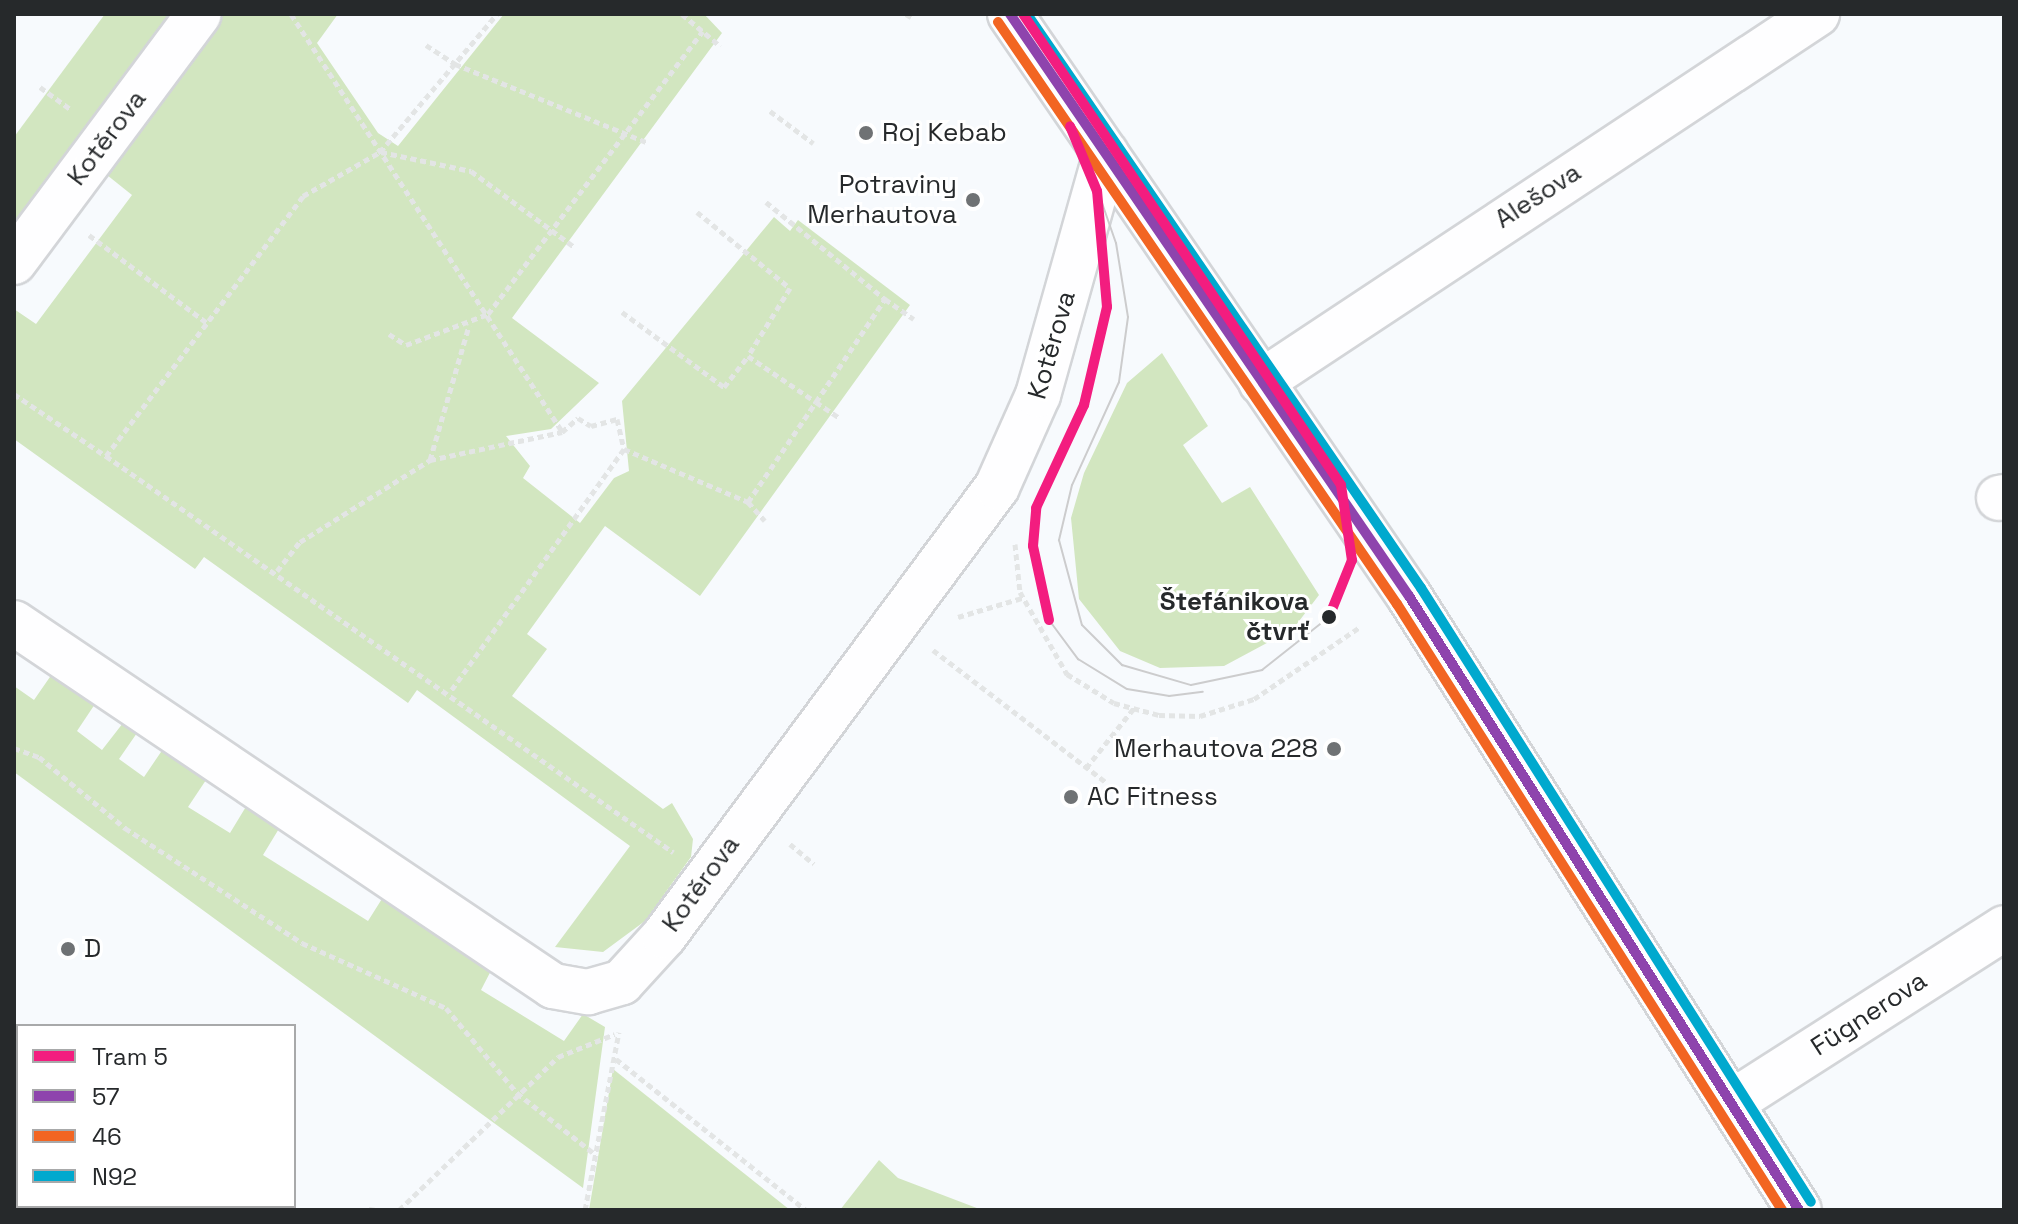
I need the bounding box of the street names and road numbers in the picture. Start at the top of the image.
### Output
street label: Kotěrova [61,84,153,192]
street label: Alešova [1489,157,1587,235]
street label: Kotěrova [1022,287,1082,403]
street label: Kotěrova [656,830,746,938]
street label: Fügnerova [1805,965,1933,1063]

